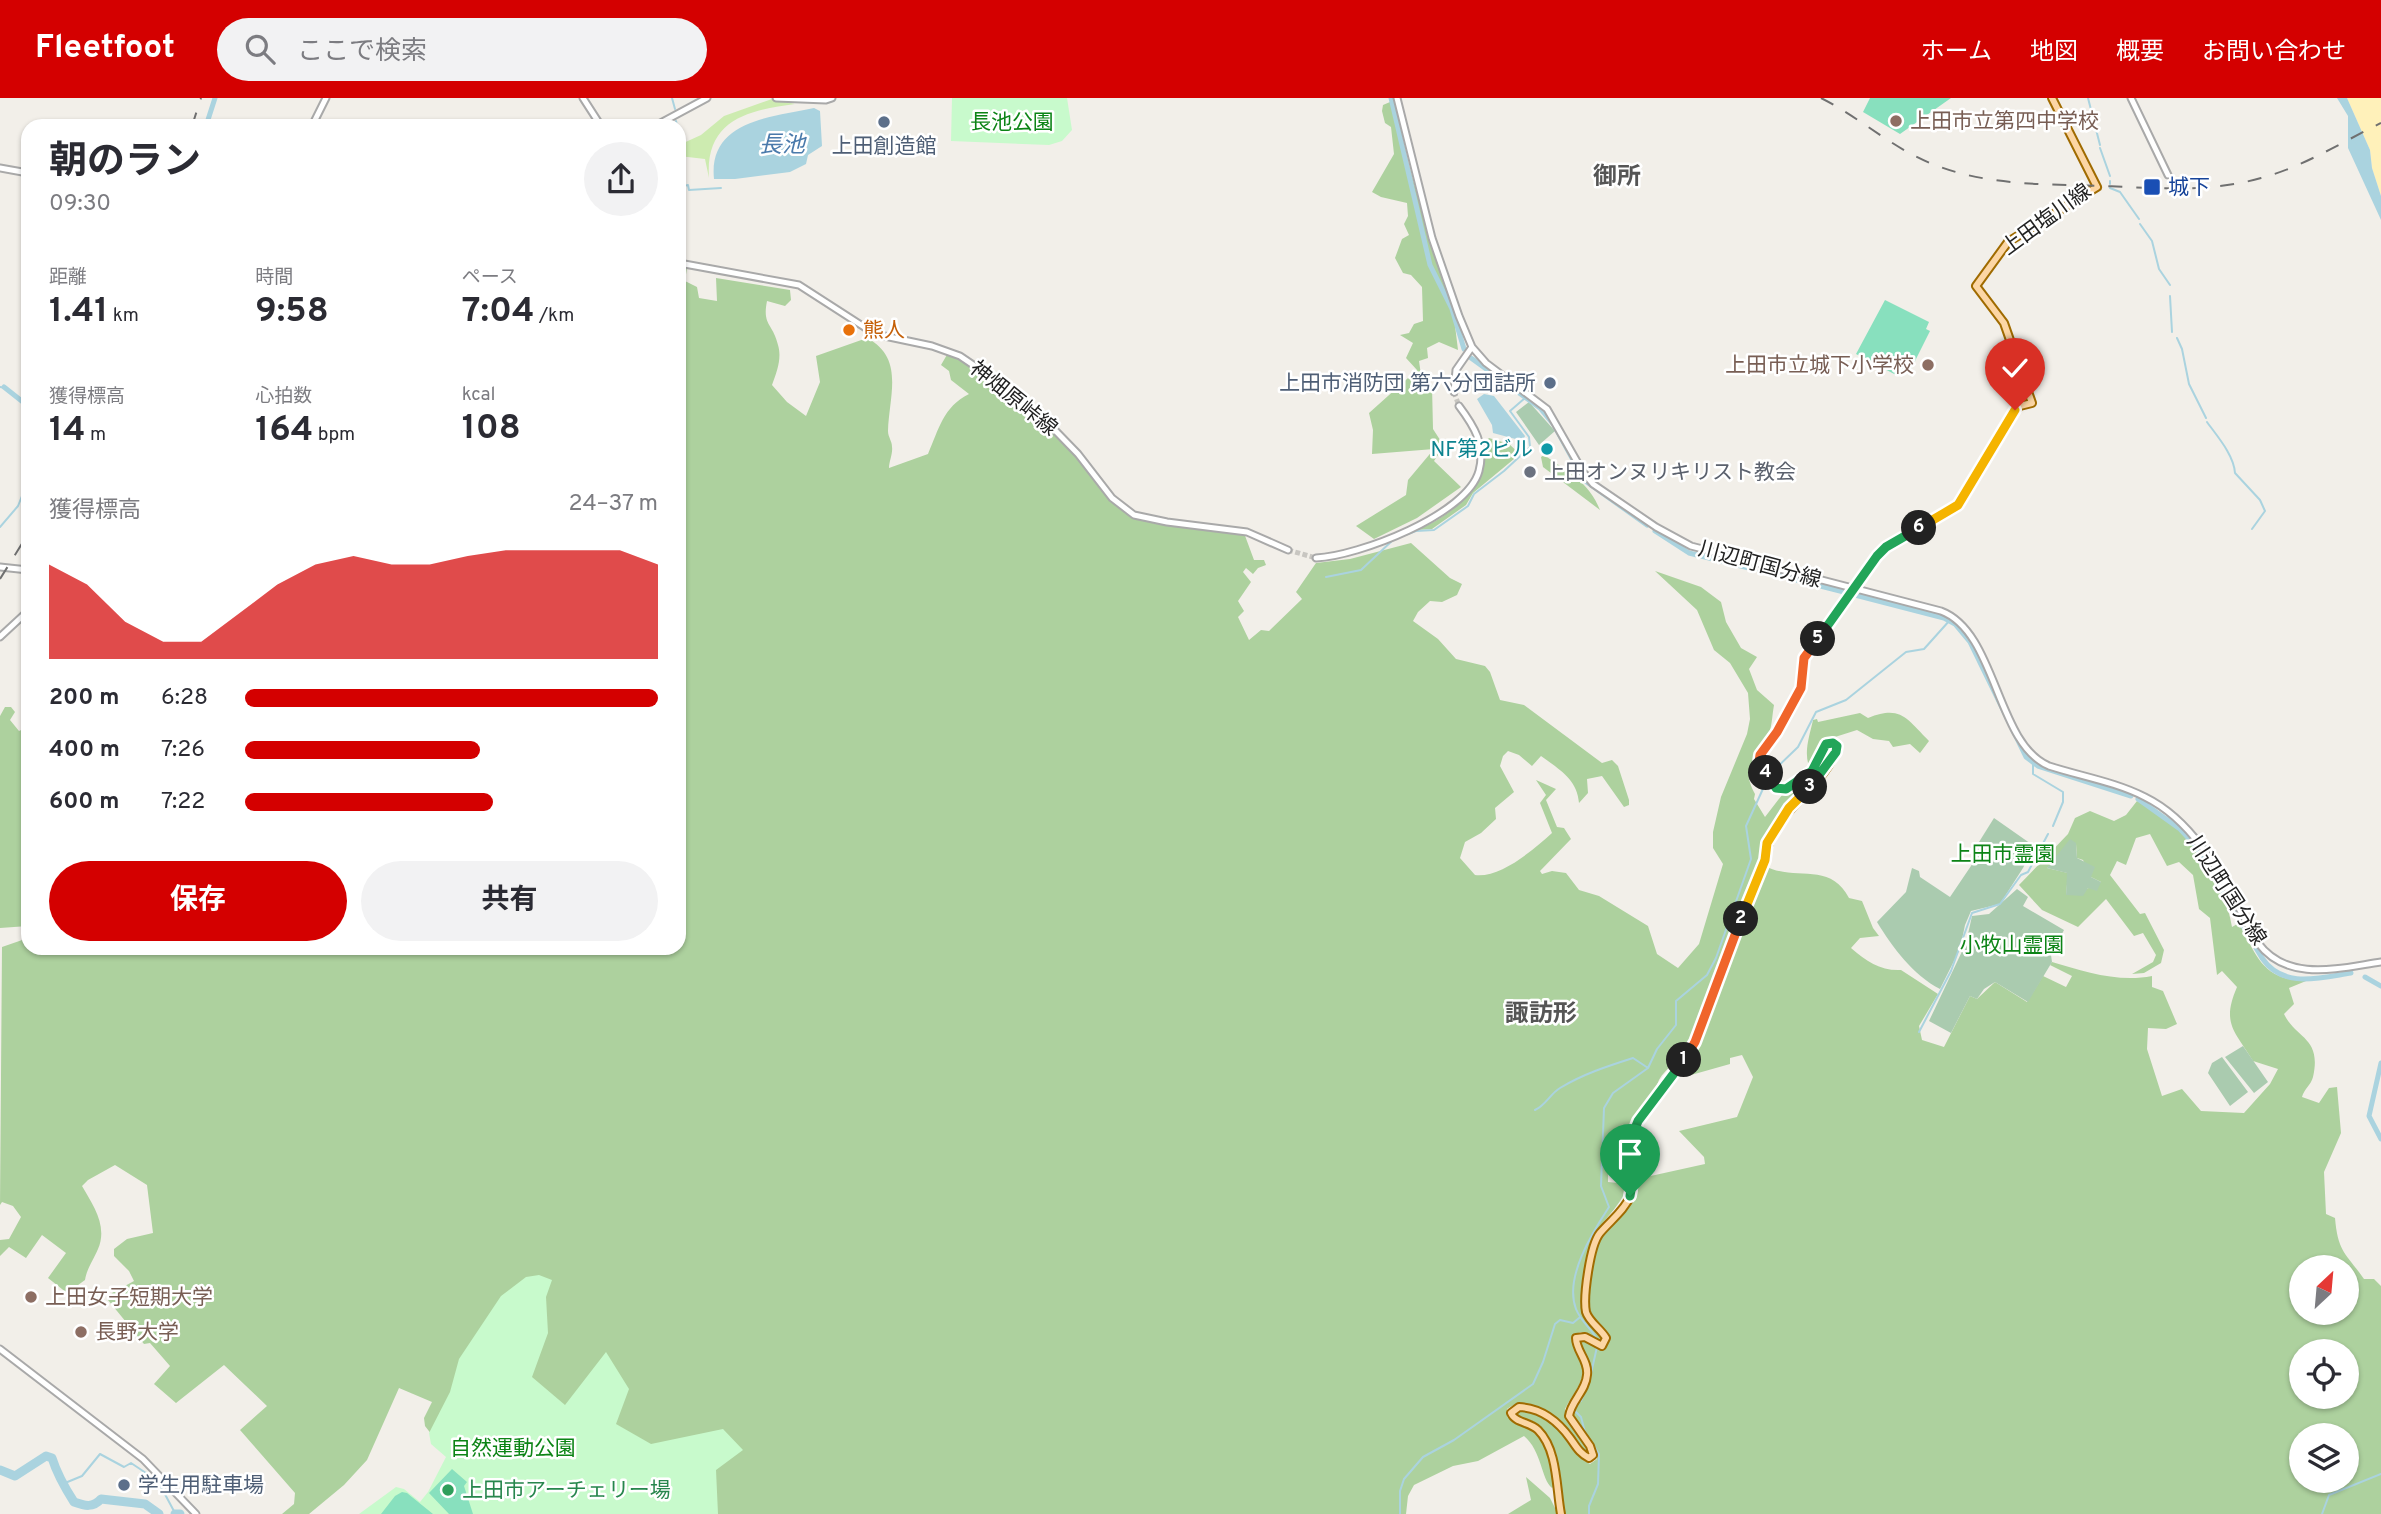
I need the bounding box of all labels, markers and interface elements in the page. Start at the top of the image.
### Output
search box [217,18,707,81]
text: Fleetfoot [35,28,175,70]
icon: search [241,30,279,68]
text: ここで検索 [297,36,427,69]
text: ホーム [1921,38,1992,68]
text: 地図 [2030,38,2078,68]
text: 概要 [2116,38,2164,68]
text: お問い合わせ [2202,38,2346,68]
place label: 上田市立第四中学校 [1910,109,2099,136]
park label: 長池公園 [970,110,1054,137]
marker: 上田市立第四中学校 [1888,113,1904,129]
marker: 上田創造館 [876,114,892,130]
water label: 長池 [759,132,807,161]
place label: 上田創造館 [832,134,937,161]
text: 朝のラン [49,139,201,188]
button: share [584,142,658,216]
district label: 御所 [1593,163,1641,193]
place label: 城下 [2168,175,2210,202]
marker: 城下 [2142,177,2162,197]
street label: 上田塩川線 [1996,178,2097,262]
text: 09:30 [49,190,111,219]
text: 距離 [49,266,87,290]
text: 時間 [255,266,293,290]
text: ペース [462,266,518,290]
text: 1.41 [49,290,108,334]
text: 9:58 [255,290,329,334]
text: 7:04 [462,290,535,334]
text: km [108,304,139,328]
text: /km [535,304,574,328]
place label: 熊人 [863,318,905,345]
marker: 熊人 [841,322,857,338]
pin [1985,338,2045,410]
icon: check [1996,349,2034,387]
place label: 上田市立城下小学校 [1725,353,1914,380]
street label: 神畑原峠線 [964,356,1062,443]
marker: 上田市立城下小学校 [1920,357,1936,373]
place label: 上田市消防団 第六分団詰所 [1279,371,1536,398]
marker: 上田市消防団 第六分団詰所 [1542,375,1558,391]
text: kcal [462,383,495,407]
text: 獲得標高 [49,385,125,409]
text: 心拍数 [255,385,312,409]
text: 108 [462,407,521,451]
text: 14 [49,409,86,453]
text: 164 [255,409,313,453]
text: m [86,423,106,447]
text: bpm [313,423,355,447]
place label: NF第2ビル [1431,437,1533,464]
marker: NF第2ビル [1539,441,1555,457]
place label: 上田オンヌリキリスト教会 [1544,460,1796,487]
marker: 上田オンヌリキリスト教会 [1522,464,1538,480]
text: 24–37 m [569,490,658,519]
text: 獲得標高 [49,497,141,526]
pin: 6 [1902,510,1937,546]
text: 6 [1913,515,1924,539]
street label: 川辺町国分線 [1695,536,1824,595]
pin: 5 [1800,622,1836,656]
text: 5 [1812,626,1823,650]
text: 200 m [49,684,119,713]
text: 6:28 [161,684,208,713]
text: 400 m [49,736,120,765]
text: 7:26 [161,736,205,765]
pin: 4 [1748,756,1784,790]
text: 4 [1759,760,1772,784]
pin: 3 [1792,770,1828,804]
text: 3 [1804,774,1815,798]
text: 600 m [49,788,119,817]
text: 7:22 [161,788,205,817]
street label: 川辺町国分線 [2180,831,2271,951]
park label: 上田市霊園 [1951,842,2056,869]
button: 保存 [49,861,347,941]
button: 共有 [361,861,658,941]
pin: 2 [1724,902,1758,936]
text: 2 [1735,906,1746,930]
park label: 小牧山霊園 [1960,933,2065,960]
district label: 諏訪形 [1505,1000,1577,1030]
pin: 1 [1666,1042,1702,1077]
text: 1 [1680,1047,1687,1071]
pin [1600,1124,1660,1196]
icon: arrive [1611,1135,1649,1173]
north arrow [2289,1255,2359,1325]
map controls [2289,1255,2359,1493]
place label: 上田女子短期大学 [45,1285,213,1312]
marker: 上田女子短期大学 [23,1289,39,1305]
place label: 長野大学 [95,1320,179,1347]
marker: 長野大学 [73,1324,89,1340]
button: locate [2289,1339,2359,1409]
button: layers [2289,1423,2359,1493]
park label: 自然運動公園 [450,1436,576,1463]
place label: 学生用駐車場 [138,1473,264,1500]
marker: 学生用駐車場 [116,1477,132,1493]
place label: 上田市アーチェリー場 [462,1478,671,1505]
marker: 上田市アーチェリー場 [440,1482,456,1498]

